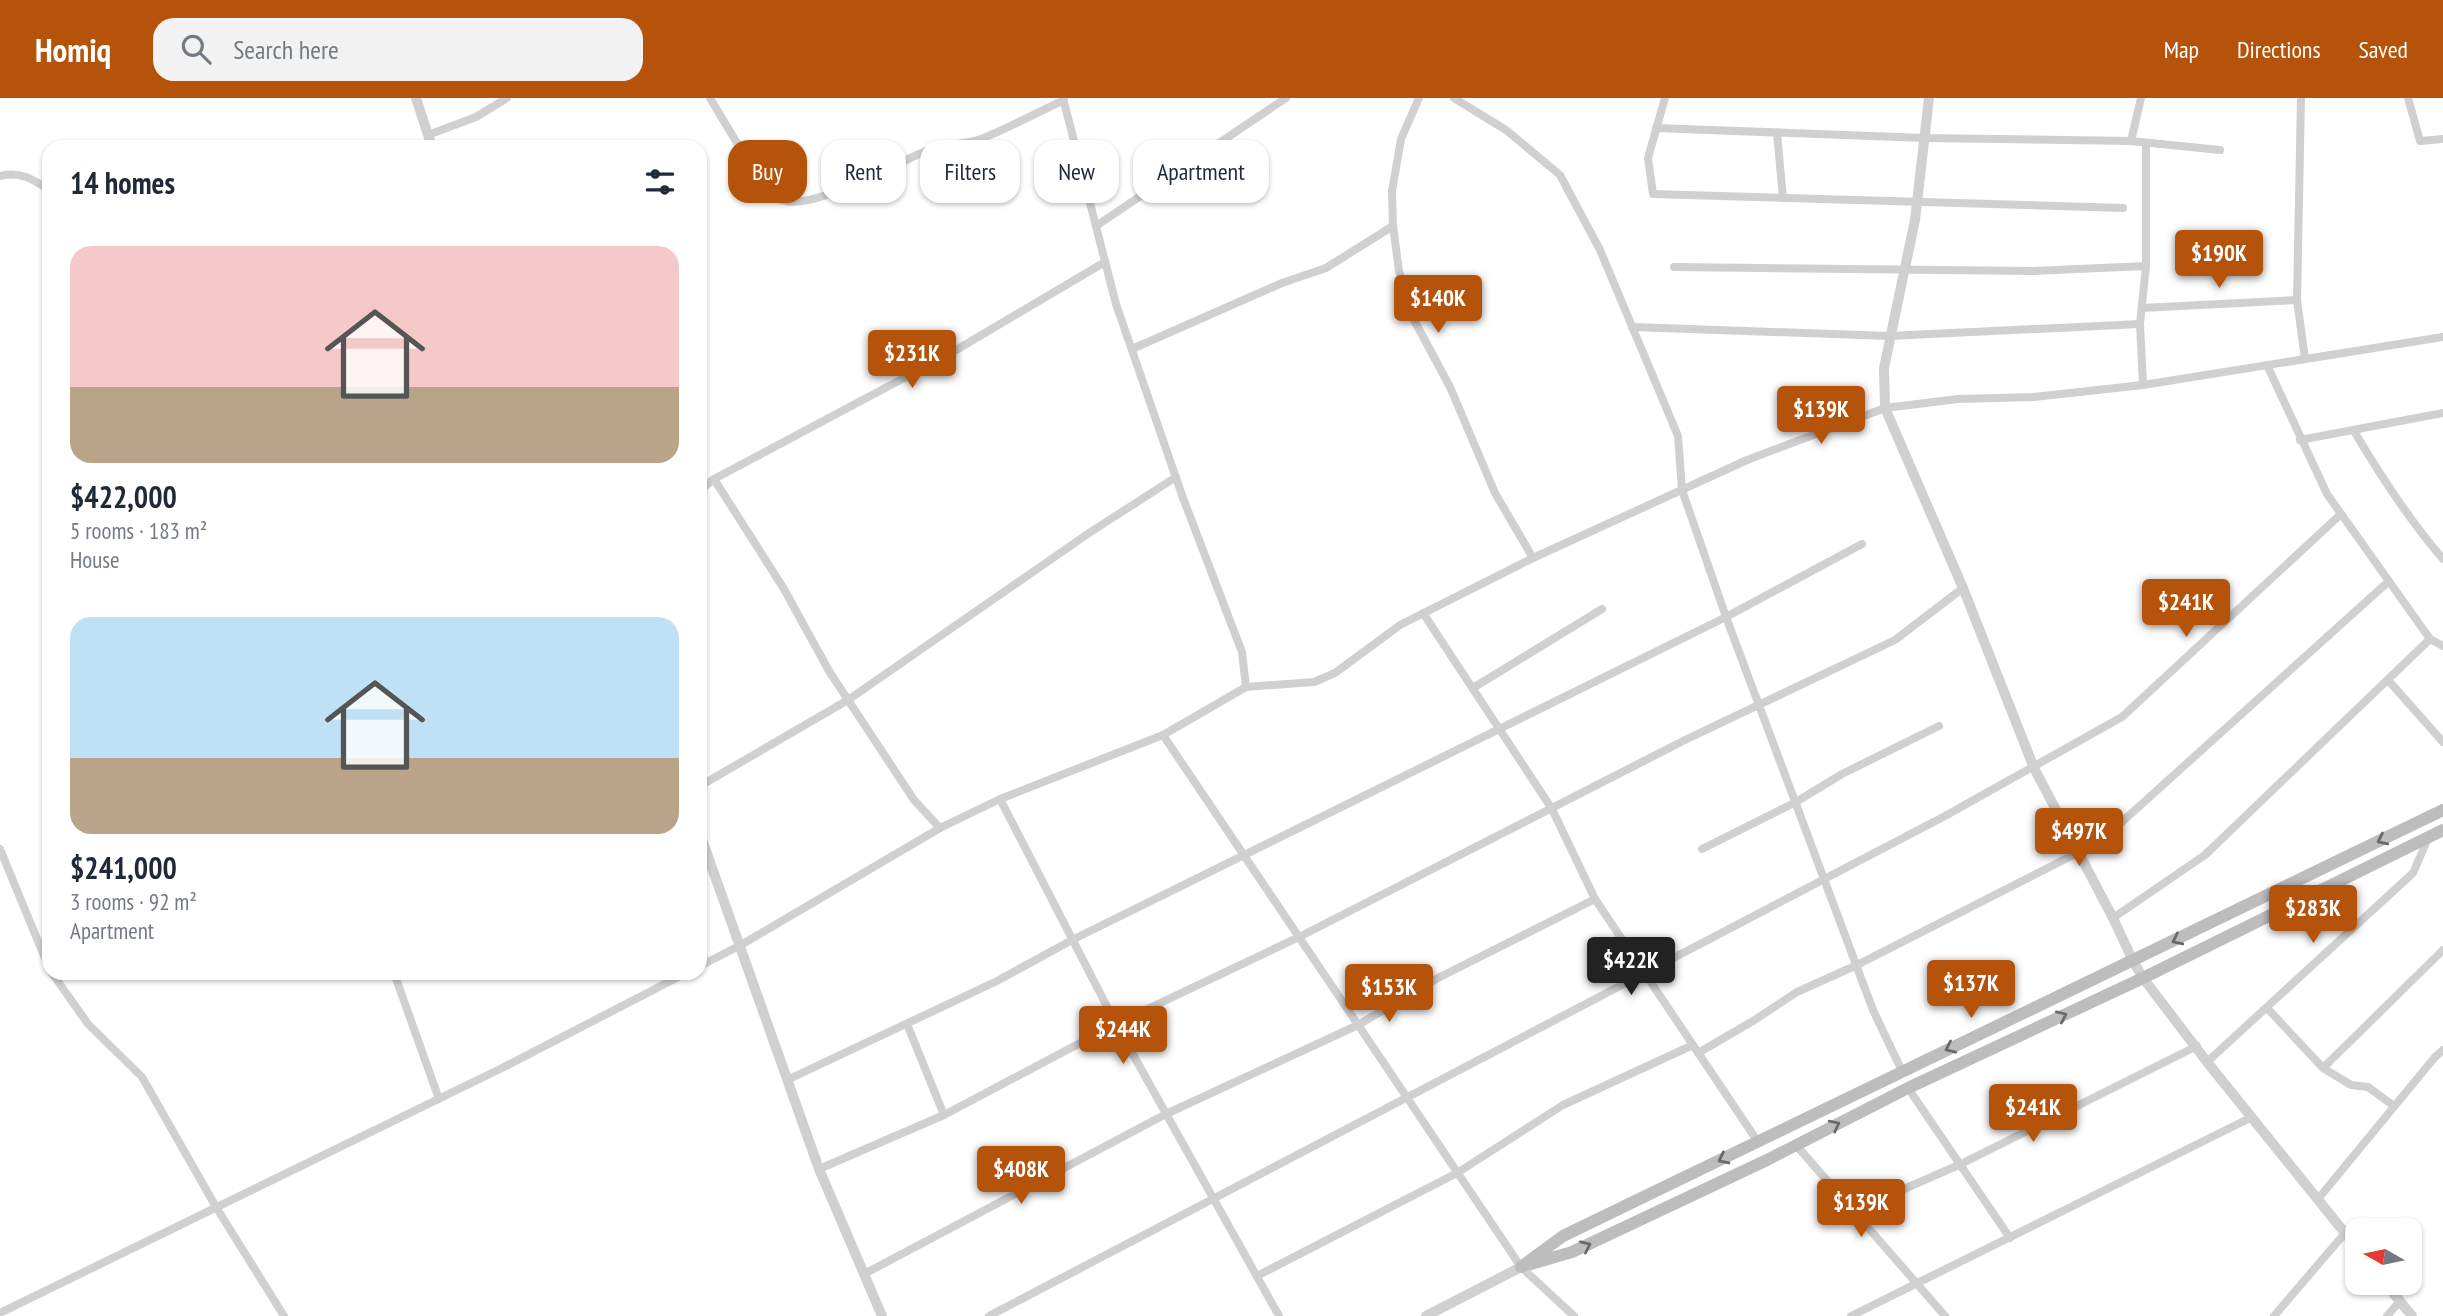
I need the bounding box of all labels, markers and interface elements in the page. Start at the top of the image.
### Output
search box [153,18,643,81]
text: Homiq [35,28,111,71]
icon: search [177,30,215,68]
text: Search here [233,33,339,66]
text: Map [2164,34,2199,65]
text: Directions [2237,34,2321,65]
text: Saved [2359,34,2408,65]
chip: Buy [728,140,807,203]
chip: Rent [821,140,906,203]
chip: Filters [920,140,1020,203]
chip: New [1034,140,1119,203]
chip: Apartment [1133,140,1269,203]
text: 14 homes [70,163,175,202]
icon: filters [641,163,679,201]
pin: $190K [2170,230,2268,290]
text: $190K [2191,238,2247,267]
pin: $140K [1389,275,1487,335]
text: $140K [1410,283,1466,312]
icon: home [312,291,438,417]
pin: $231K [863,330,961,390]
text: $231K [884,338,940,367]
pin: $139K [1772,386,1870,446]
text: $139K [1793,394,1849,423]
text: $422,000 [70,477,177,516]
text: 5 rooms · 183 m² [70,516,207,545]
text: House [70,545,120,574]
pin: $241K [2137,580,2235,639]
text: $241K [2158,587,2214,616]
icon: home [312,662,438,788]
pin: $497K [2030,808,2128,868]
text: $497K [2051,816,2107,845]
one-way arrow [2377,832,2389,846]
text: $241,000 [70,848,177,887]
pin: $283K [2264,886,2362,945]
text: 3 rooms · 92 m² [70,887,197,916]
text: $283K [2285,893,2341,922]
text: Apartment [70,916,154,945]
one-way arrow [2172,932,2184,946]
pin: $422K [1582,937,1680,997]
text: $422K [1603,945,1659,974]
pin: $137K [1922,960,2020,1020]
pin: $153K [1340,964,1438,1024]
text: $137K [1943,968,1999,997]
text: $153K [1361,972,1417,1001]
pin: $244K [1074,1006,1172,1066]
one-way arrow [2054,1010,2067,1024]
text: $244K [1095,1014,1151,1043]
one-way arrow [1944,1040,1957,1054]
pin: $241K [1984,1084,2082,1144]
text: $241K [2005,1092,2061,1121]
one-way arrow [1827,1120,1840,1134]
pin: $408K [972,1146,1070,1206]
one-way arrow [1718,1150,1730,1164]
text: $408K [993,1154,1049,1183]
pin: $139K [1812,1180,1910,1239]
text: $139K [1833,1187,1889,1216]
north arrow [2345,1218,2422,1295]
map controls [2345,1218,2422,1295]
one-way arrow [1579,1240,1591,1254]

